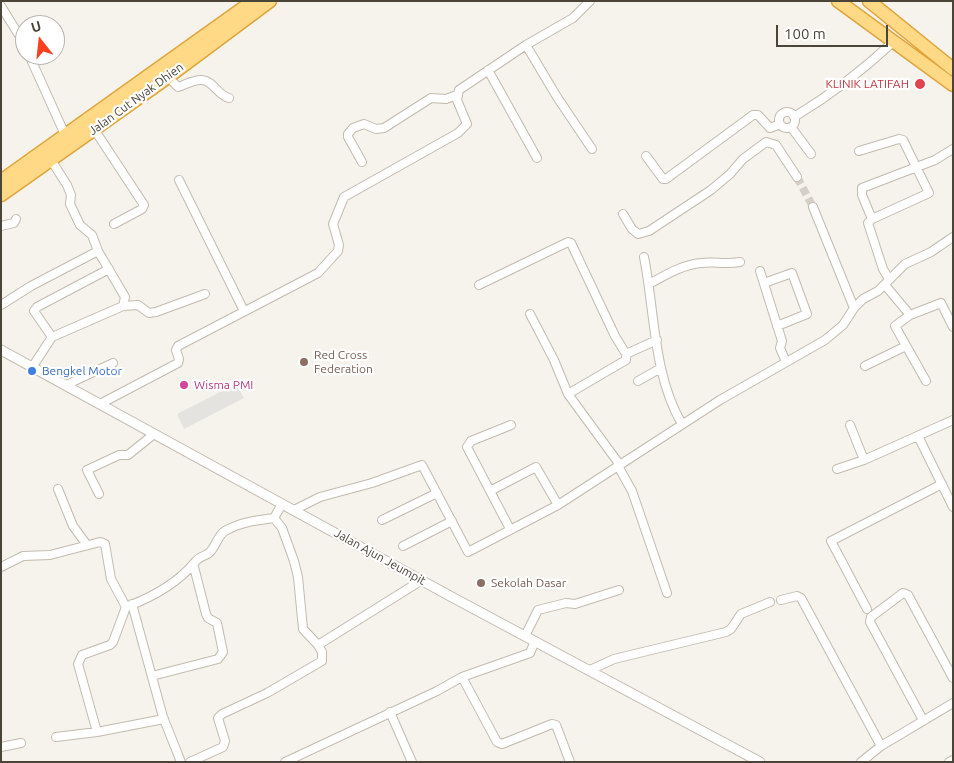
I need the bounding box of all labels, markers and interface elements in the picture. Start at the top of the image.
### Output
north arrow [15,15,65,65]
scale bar [779,15,892,47]
text: U [29,17,43,36]
text: 100 m [784,25,826,42]
street label: Jalan Cut Nyak Dhien [86,60,186,138]
place label: KLINIK LATIFAH [825,77,909,91]
marker: KLINIK LATIFAH [913,77,927,91]
place label: Red Cross Federation [314,348,373,376]
marker: Red Cross Federation [298,356,310,368]
place label: Bengkel Motor [42,364,122,378]
marker: Bengkel Motor [26,365,38,377]
place label: Wisma PMI [194,378,253,392]
marker: Wisma PMI [178,379,190,391]
street label: Jalan Ajun Jeumpit [332,526,428,588]
place label: Sekolah Dasar [491,576,566,590]
marker: Sekolah Dasar [475,577,487,589]

